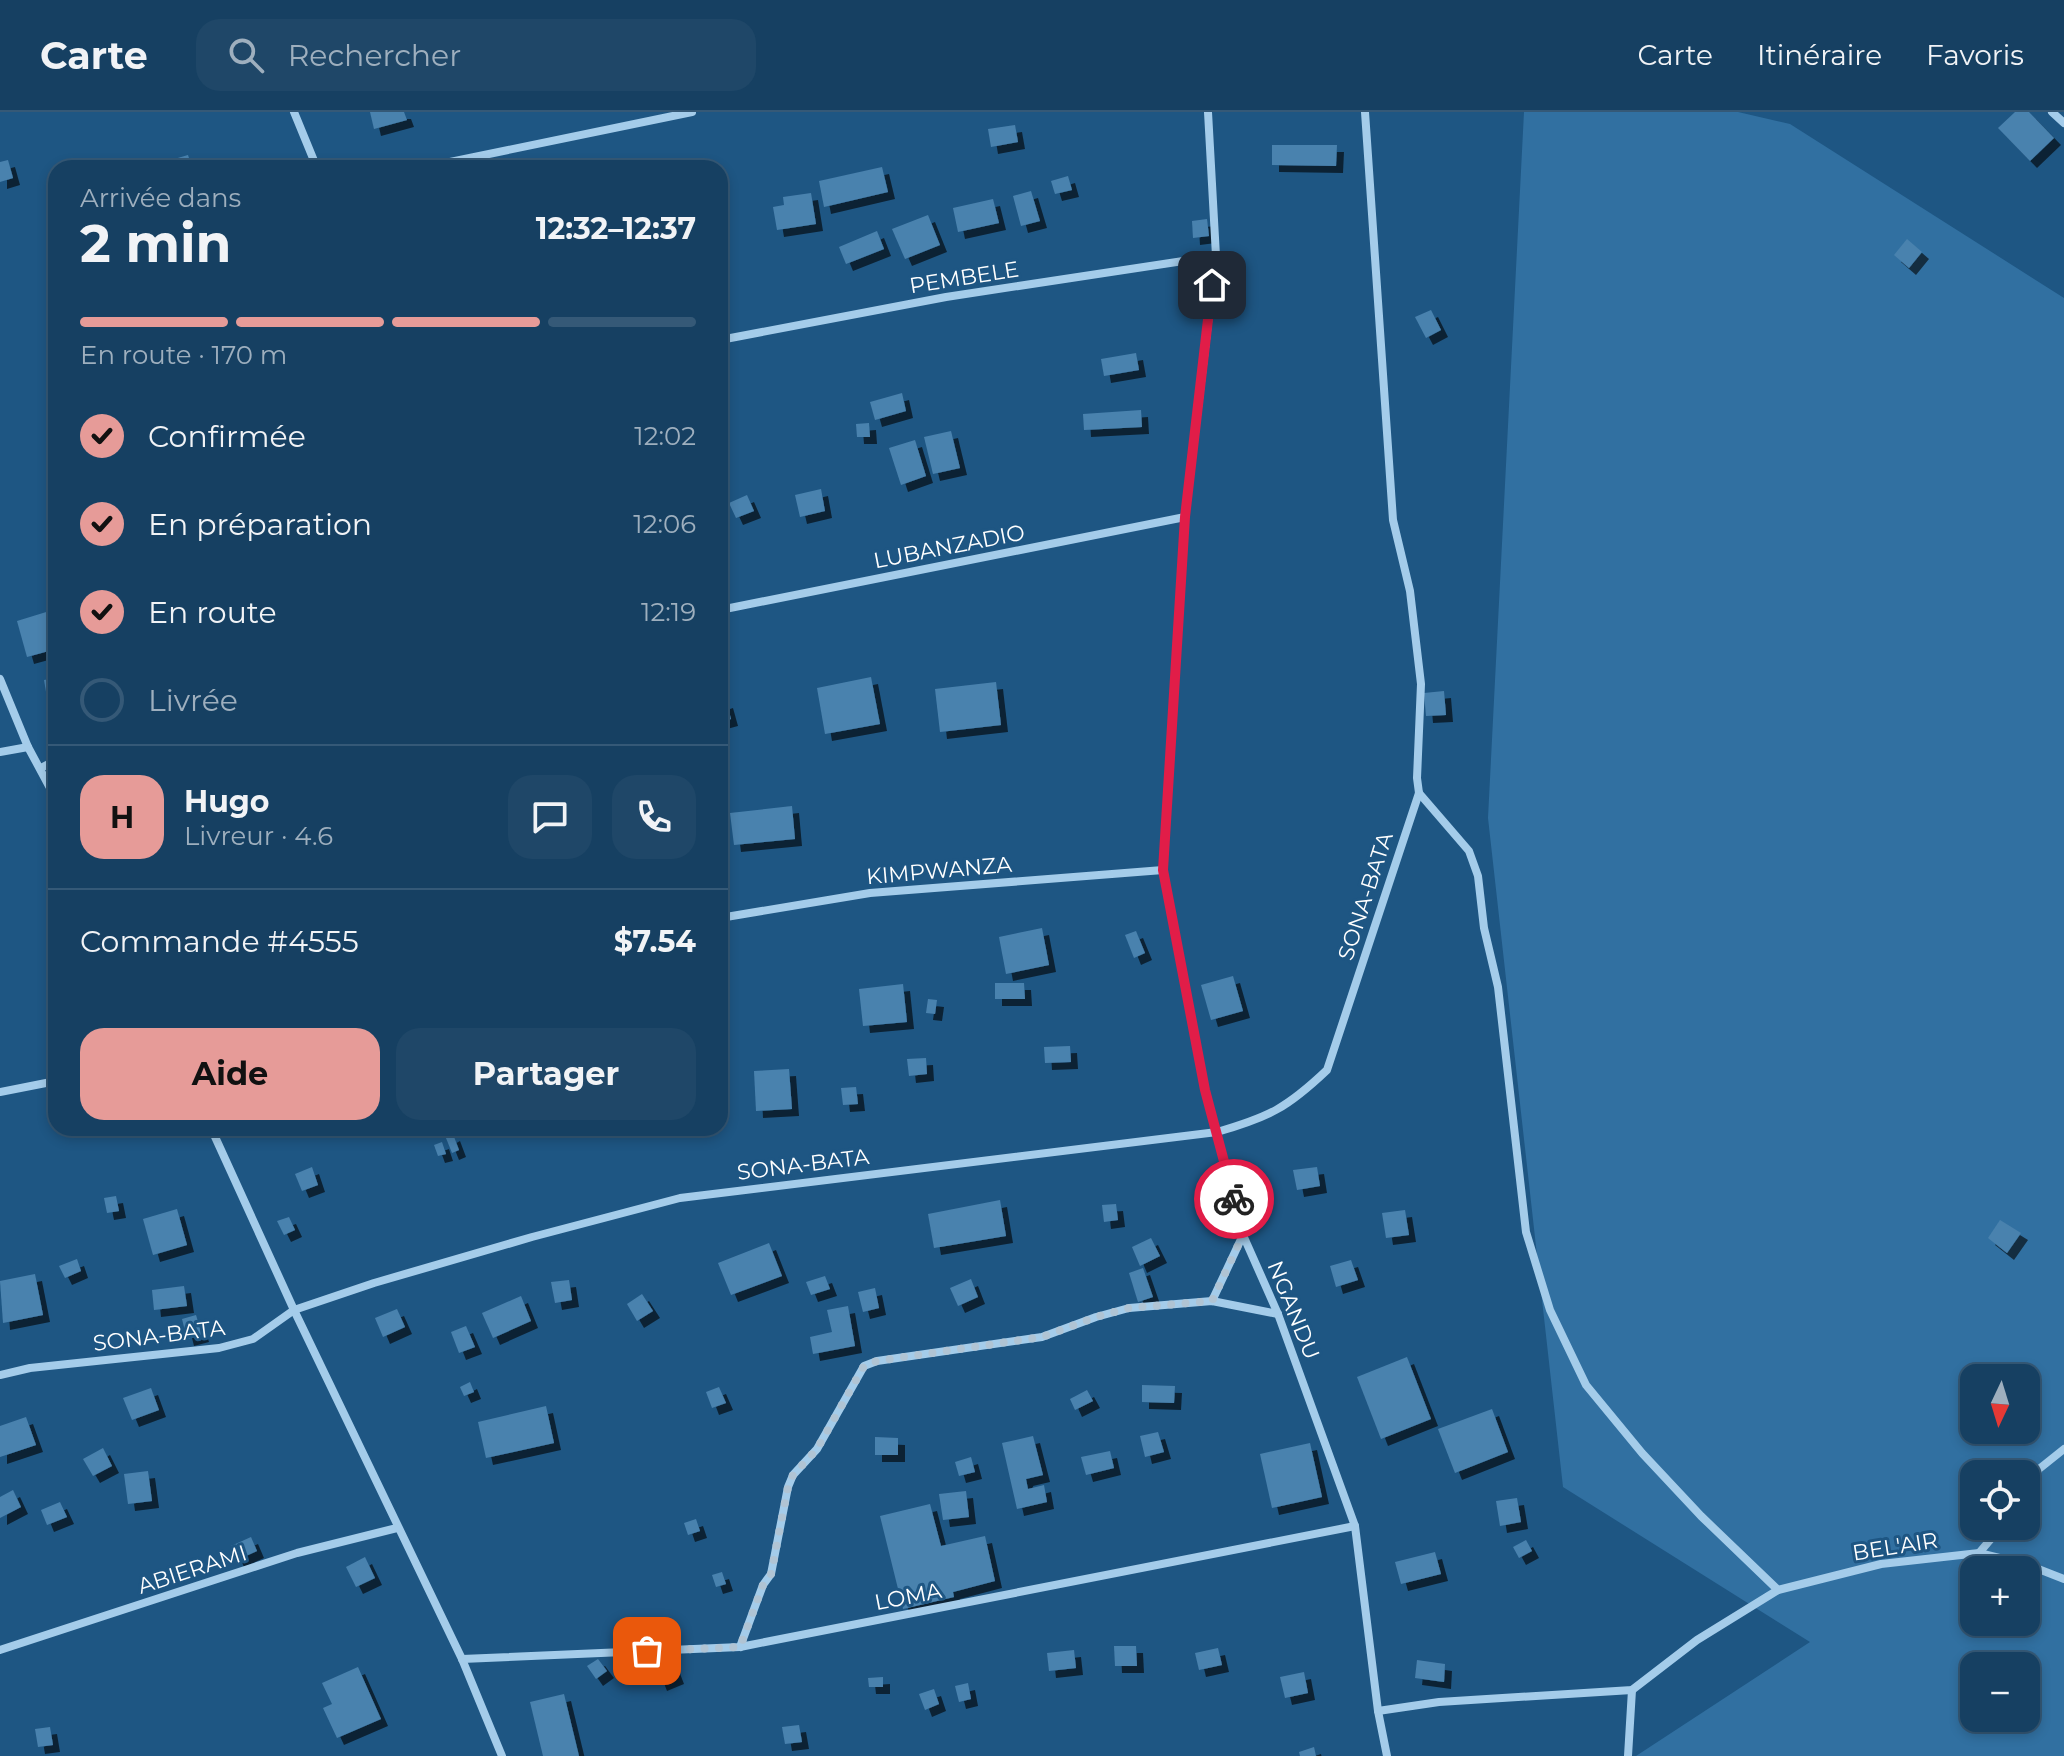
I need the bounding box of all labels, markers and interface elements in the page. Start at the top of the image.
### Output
search box [196,19,756,91]
text: Carte [40,32,148,79]
icon: search [224,33,268,77]
text: Rechercher [288,37,461,74]
text: Carte [1637,38,1713,72]
text: Itinéraire [1757,38,1882,72]
text: Favoris [1926,38,2024,72]
text: Arrivée dans [80,182,241,214]
text: 12:32–12:37 [536,210,696,247]
text: 2 min [80,212,232,275]
pin [1178,251,1246,319]
street label: PEMBELE [907,256,1021,299]
icon: home [1190,263,1234,307]
text: En route · 170 m [80,339,287,371]
icon: check [80,414,124,458]
text: Confirmée [148,418,306,455]
text: 12:02 [634,420,696,452]
icon: check [80,502,124,546]
text: En préparation [148,506,372,543]
text: 12:06 [633,508,696,540]
street label: LUBANZADIO [871,519,1027,574]
icon: check [80,590,124,634]
text: En route [148,594,277,631]
text: 12:19 [641,596,696,628]
text: Livrée [148,682,238,719]
button: chat [508,775,592,859]
button: phone [612,775,696,859]
text: Hugo [184,783,270,820]
text: H [110,799,134,836]
text: Livreur · 4.6 [184,820,333,852]
street label: SONA-BATA [1332,829,1399,964]
street label: KIMPWANZA [865,851,1013,890]
text: Commande #4555 [80,923,359,960]
text: $7.54 [614,923,696,960]
button: Aide [80,1028,380,1120]
button: Partager [396,1028,696,1120]
street label: SONA-BATA [735,1143,871,1186]
courier [1194,1159,1274,1239]
icon: bike [1212,1177,1256,1221]
street label: NGANDU [1262,1257,1326,1364]
street label: SONA-BATA [91,1314,227,1357]
north arrow [1960,1364,2040,1444]
map controls [1960,1364,2040,1732]
button: locate [1960,1460,2040,1540]
street label: BEL'AIR [1850,1526,1940,1567]
street label: ABIERAMI [134,1539,250,1600]
button: + [1960,1556,2040,1636]
street label: LOMA [872,1577,944,1616]
pin [613,1617,681,1685]
icon: bag [625,1629,669,1673]
button: − [1960,1652,2040,1732]

